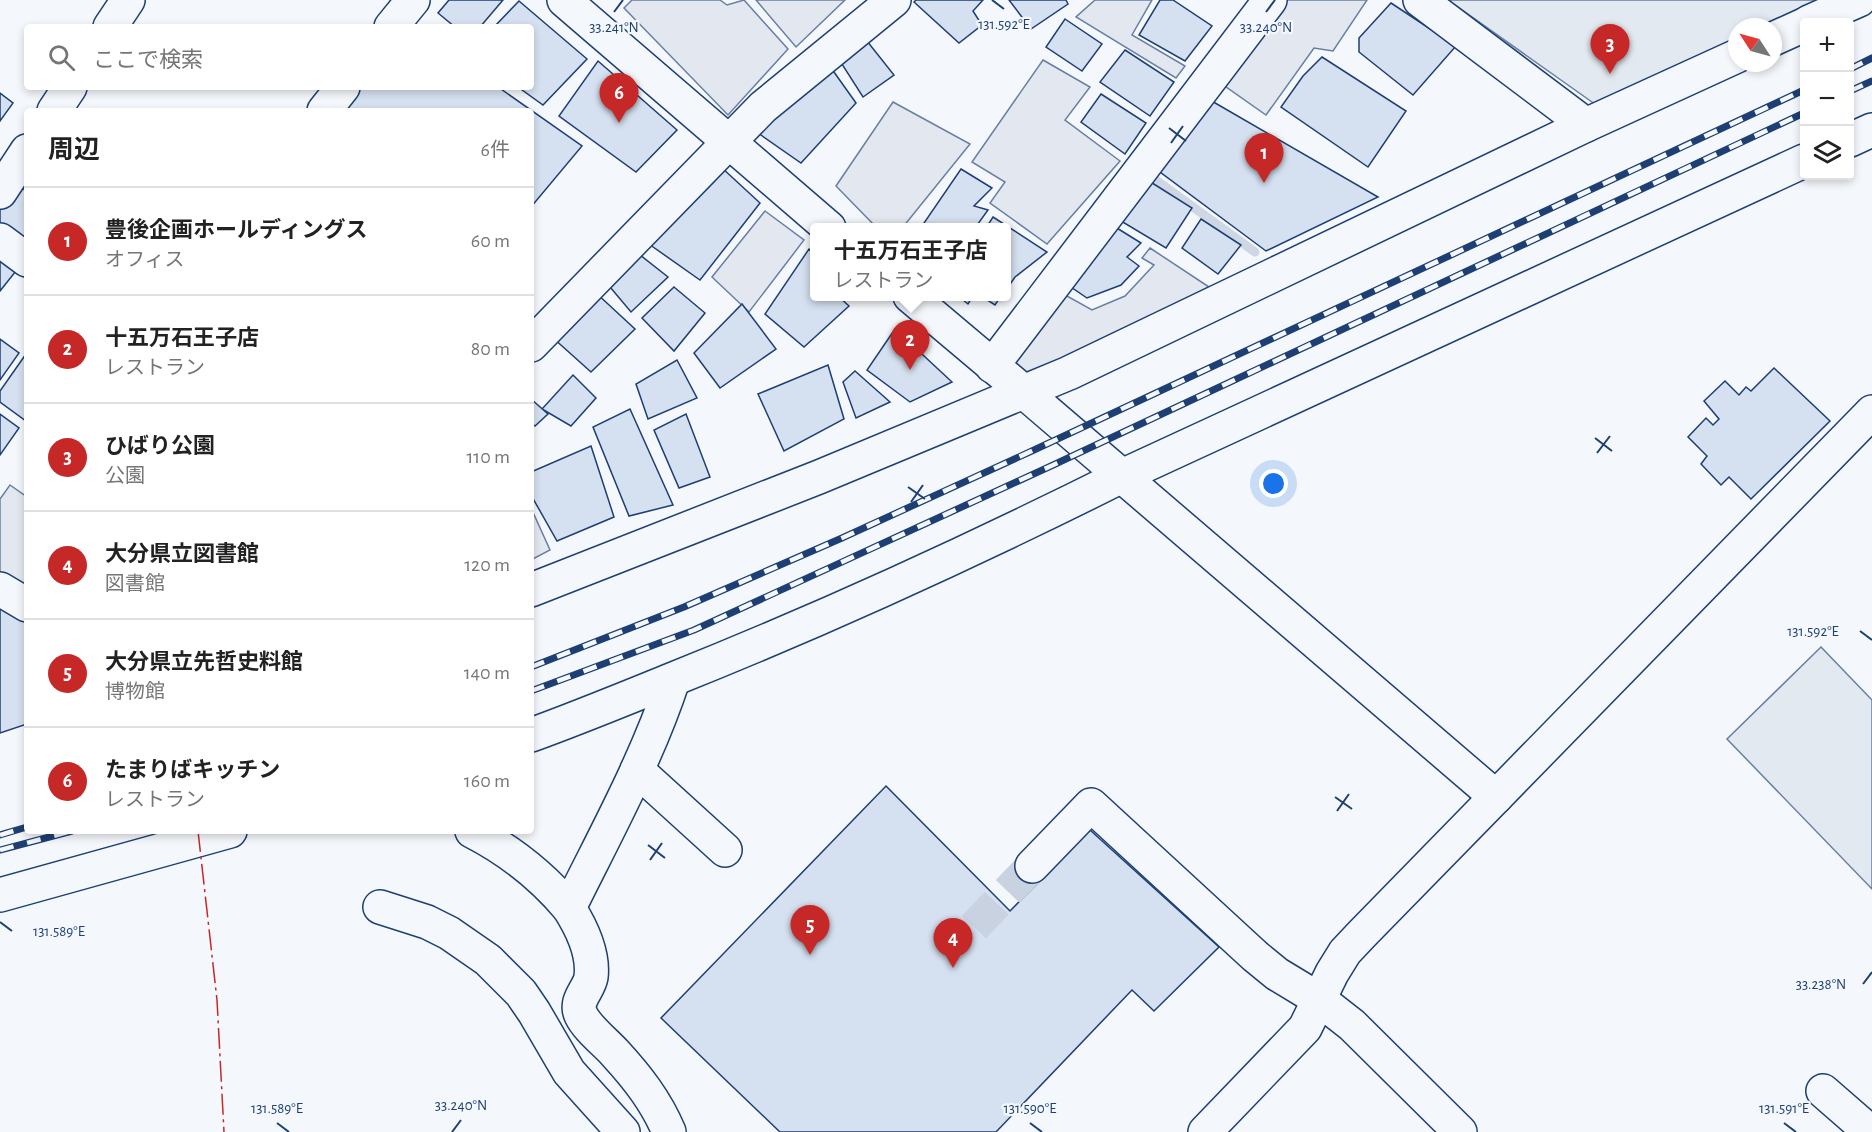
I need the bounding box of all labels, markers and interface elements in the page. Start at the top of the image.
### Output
text: 131.592°E [978,17,1030,32]
north arrow [1728,18,1782,72]
map controls [1800,18,1854,180]
button: + [1800,18,1854,72]
text: 33.241°N [589,20,639,35]
text: 33.240°N [1240,20,1292,35]
search box [24,24,534,90]
pin: 3 [1590,25,1630,74]
icon: search [45,41,78,74]
text: ここで検索 [93,49,203,71]
button: − [1800,72,1854,126]
pin: 6 [600,74,638,123]
button: layers [1800,126,1854,180]
pin: 1 [1244,134,1284,183]
text: 周辺 [48,137,100,163]
text: 6件 [481,140,510,160]
text: 豊後企画ホールディングス [105,219,367,241]
popup [810,223,1011,301]
text: 1 [64,231,71,251]
text: 60 m [471,231,510,251]
text: 十五万石王子店 [833,240,988,262]
text: オフィス [105,250,185,270]
text: レストラン [833,271,933,291]
pin: 2 [890,320,930,370]
text: 十五万石王子店 [105,327,259,349]
text: 2 [63,339,72,359]
text: 80 m [471,339,510,359]
text: レストラン [105,358,205,378]
text: ひばり公園 [105,435,215,457]
text: 3 [63,447,72,467]
text: 110 m [466,447,510,467]
text: 公園 [105,466,145,486]
your location [1259,469,1288,498]
text: 大分県立図書館 [105,543,259,565]
text: 4 [62,555,73,575]
text: 120 m [464,555,510,575]
text: 図書館 [105,574,165,594]
text: 131.592°E [1787,624,1839,639]
text: 大分県立先哲史料館 [105,651,303,673]
text: 5 [63,663,72,683]
text: 140 m [464,663,510,683]
text: 博物館 [105,682,165,702]
text: たまりばキッチン [105,759,280,781]
text: 6 [63,771,72,791]
text: 160 m [464,771,510,791]
text: レストラン [105,790,205,810]
pin: 5 [790,906,830,955]
pin: 4 [934,918,972,968]
text: 131.589°E [33,924,85,939]
text: 33.238°N [1796,977,1846,992]
text: 33.240°N [435,1098,487,1113]
text: 131.589°E [251,1101,303,1116]
text: 131.590°E [1004,1101,1056,1116]
text: 131.591°E [1759,1101,1809,1116]

